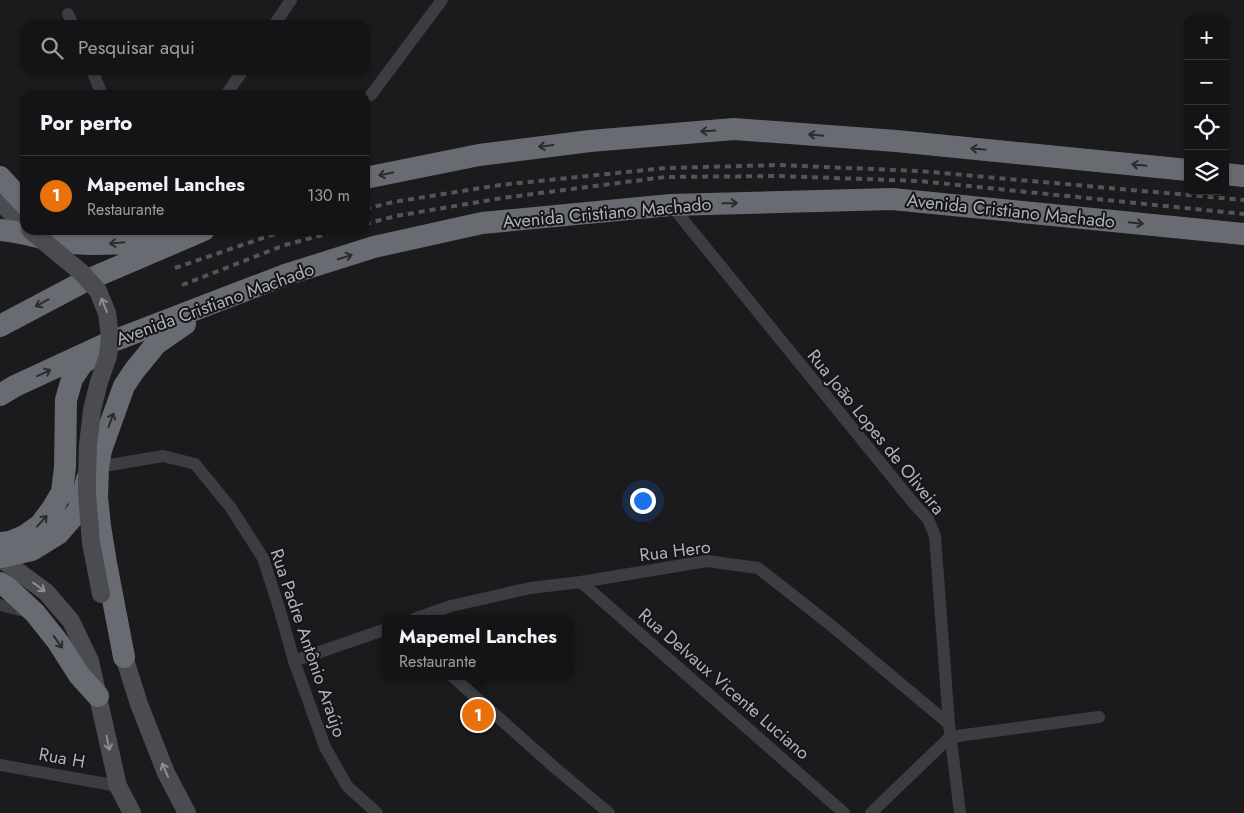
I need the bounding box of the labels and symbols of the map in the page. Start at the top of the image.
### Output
one-way arrow [700,126,716,135]
one-way arrow [808,130,824,140]
one-way arrow [539,142,555,152]
one-way arrow [970,145,986,154]
one-way arrow [1132,161,1148,170]
one-way arrow [379,170,395,179]
street label: Avenida Cristiano Machado [906,187,1117,235]
street label: Avenida Cristiano Machado [502,191,712,235]
one-way arrow [721,198,737,208]
one-way arrow [1128,218,1144,228]
one-way arrow [110,238,126,248]
one-way arrow [336,251,352,261]
street label: Avenida Cristiano Machado [112,256,318,352]
one-way arrow [35,298,50,308]
one-way arrow [99,298,108,313]
street label: Rua João Lopes de Oliveira [801,344,951,520]
one-way arrow [36,368,51,378]
one-way arrow [107,413,116,429]
your location [630,488,656,514]
one-way arrow [36,515,48,528]
street label: Rua Hero [638,534,712,568]
street label: Rua Padre Antônio Araújo [264,545,353,741]
one-way arrow [32,582,46,592]
street label: Rua Delvaux Vicente Luciano [633,602,815,766]
one-way arrow [53,635,63,649]
pin: 1 [462,696,494,734]
one-way arrow [104,735,113,751]
street label: Rua H [37,741,87,775]
one-way arrow [159,763,169,778]

